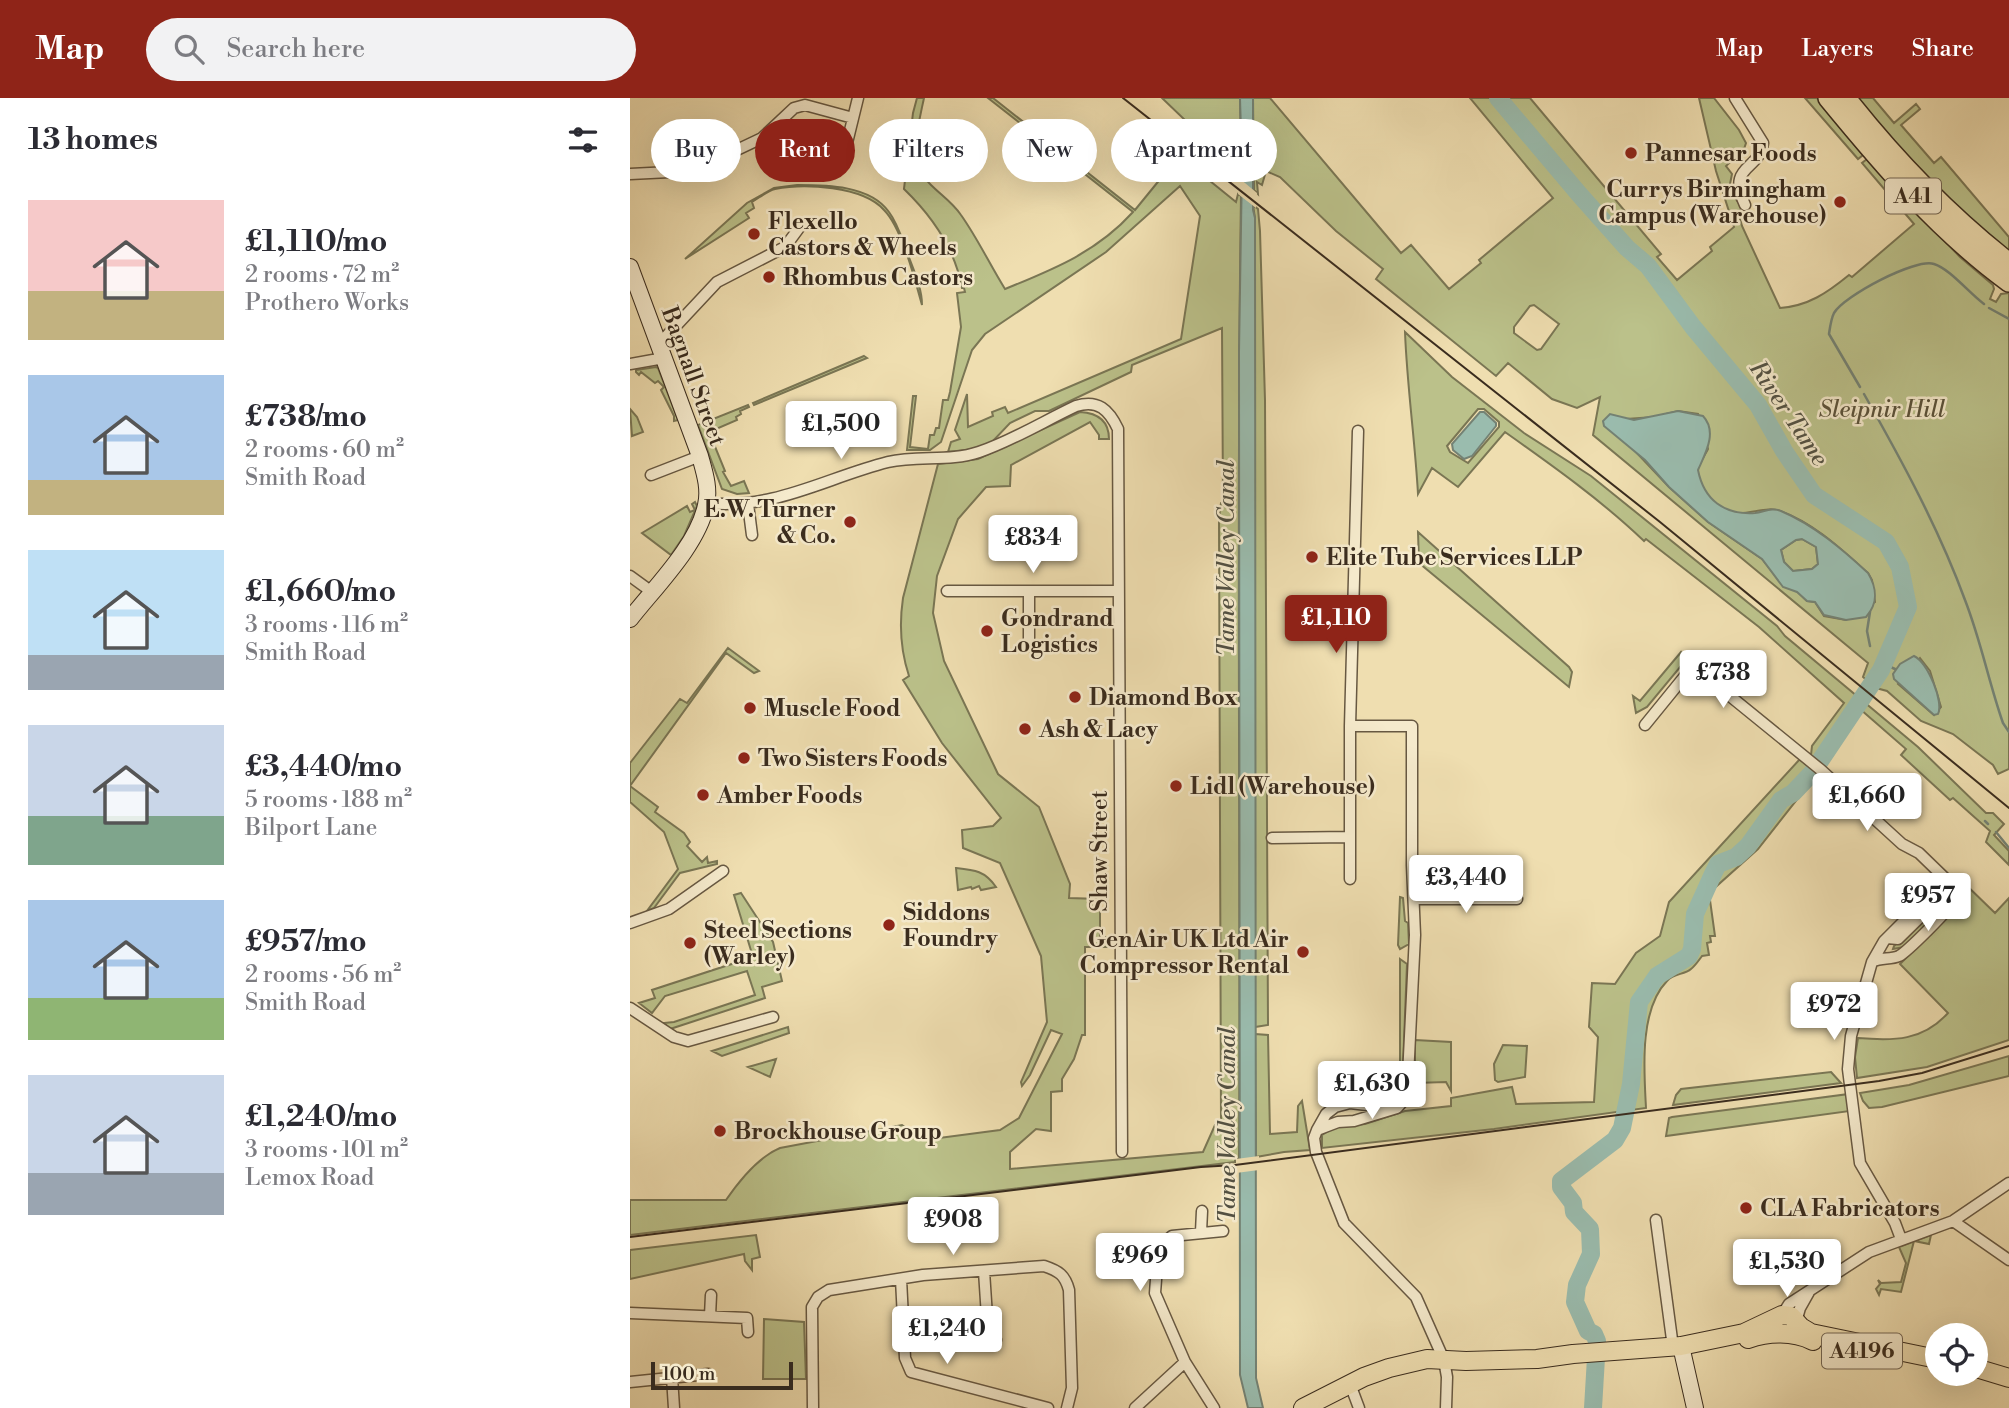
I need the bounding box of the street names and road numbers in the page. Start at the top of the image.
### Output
road number: A41 [1885,178,1941,214]
street label: Bagnall Street [655,302,731,450]
street label: Shaw Street [1086,790,1114,912]
road number: A4196 [1822,1334,1902,1368]

